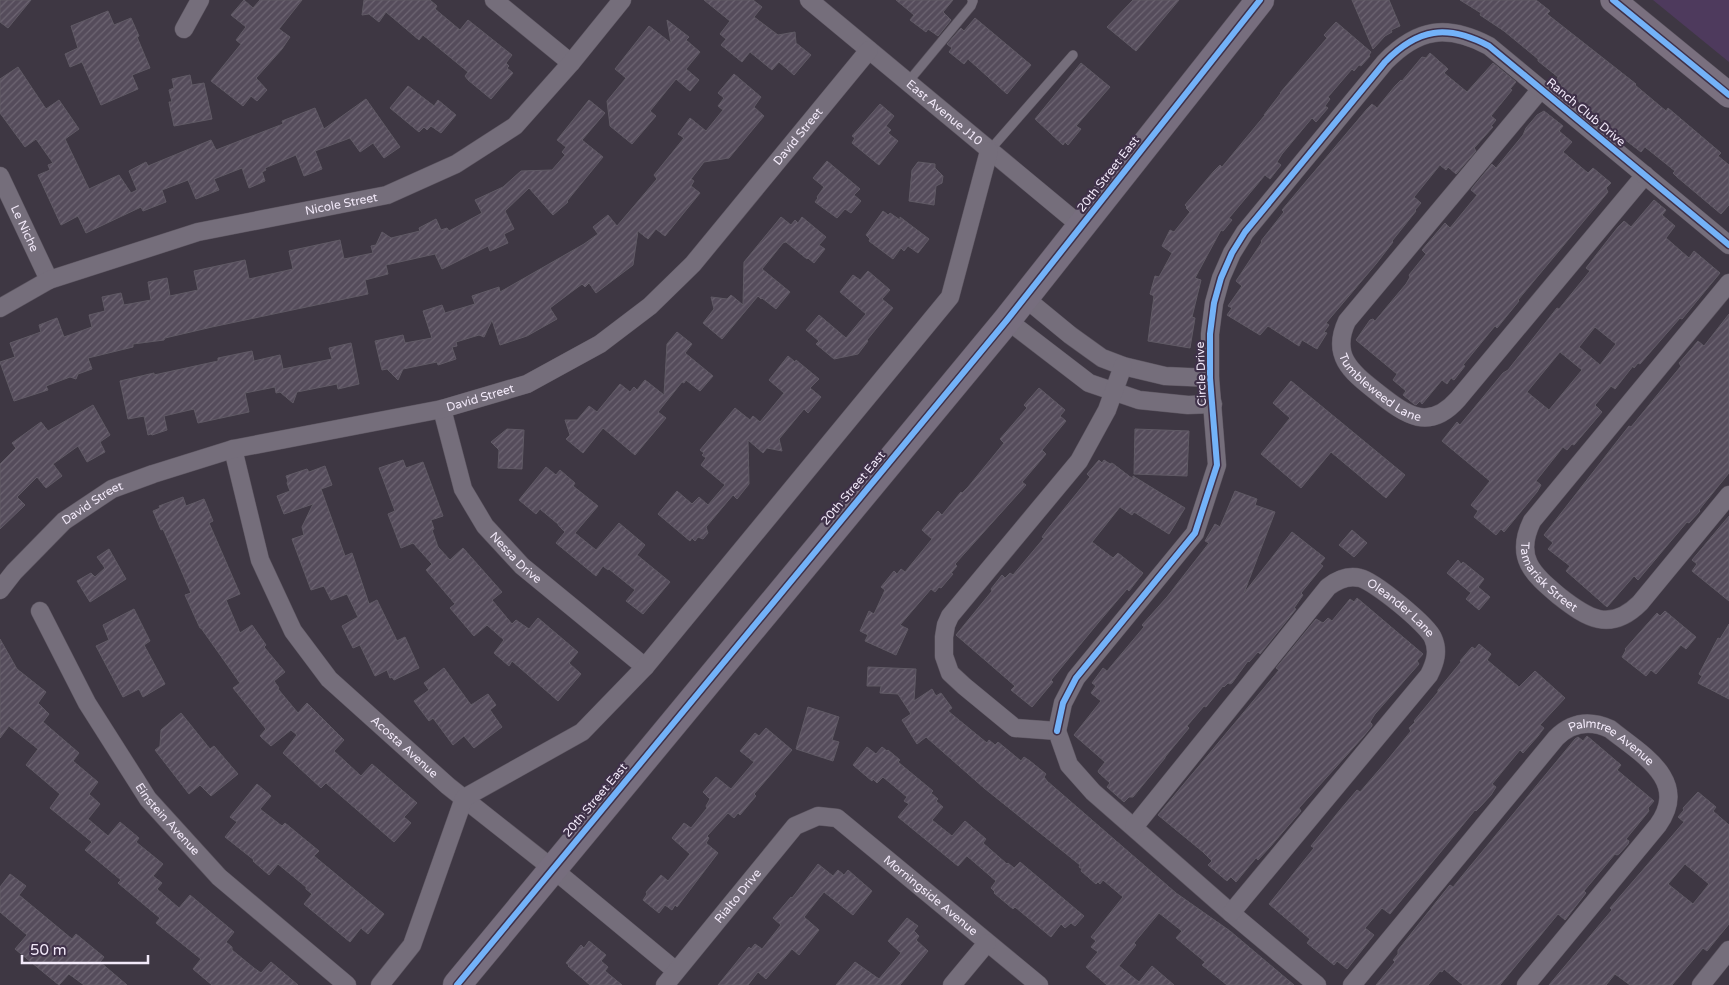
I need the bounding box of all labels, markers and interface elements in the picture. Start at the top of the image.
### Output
street label: Ranch Club Drive [1544,75,1628,149]
street label: East Avenue J10 [904,77,986,148]
street label: David Street [770,105,826,168]
street label: 20th Street East [1074,133,1142,215]
street label: Nicole Street [304,190,379,218]
street label: Le Niche [8,203,42,254]
street label: Circle Drive [1193,341,1209,407]
street label: Tumbleweed Lane [1336,351,1423,424]
street label: David Street [445,381,516,414]
street label: 20th Street East [818,448,888,528]
street label: David Street [59,478,125,527]
street label: Nessa Drive [487,529,545,586]
street label: Tamarisk Street [1518,541,1580,615]
street label: Oleander Lane [1365,576,1438,640]
street label: Acosta Avenue [368,713,441,781]
street label: Palmtree Avenue [1566,716,1657,768]
street label: 20th Street East [560,760,630,840]
street label: Einstein Avenue [133,780,203,858]
street label: Morningside Avenue [881,852,981,938]
street label: Rialto Drive [712,866,764,926]
scale bar [22,932,149,964]
text: 50 m [30,941,67,959]

